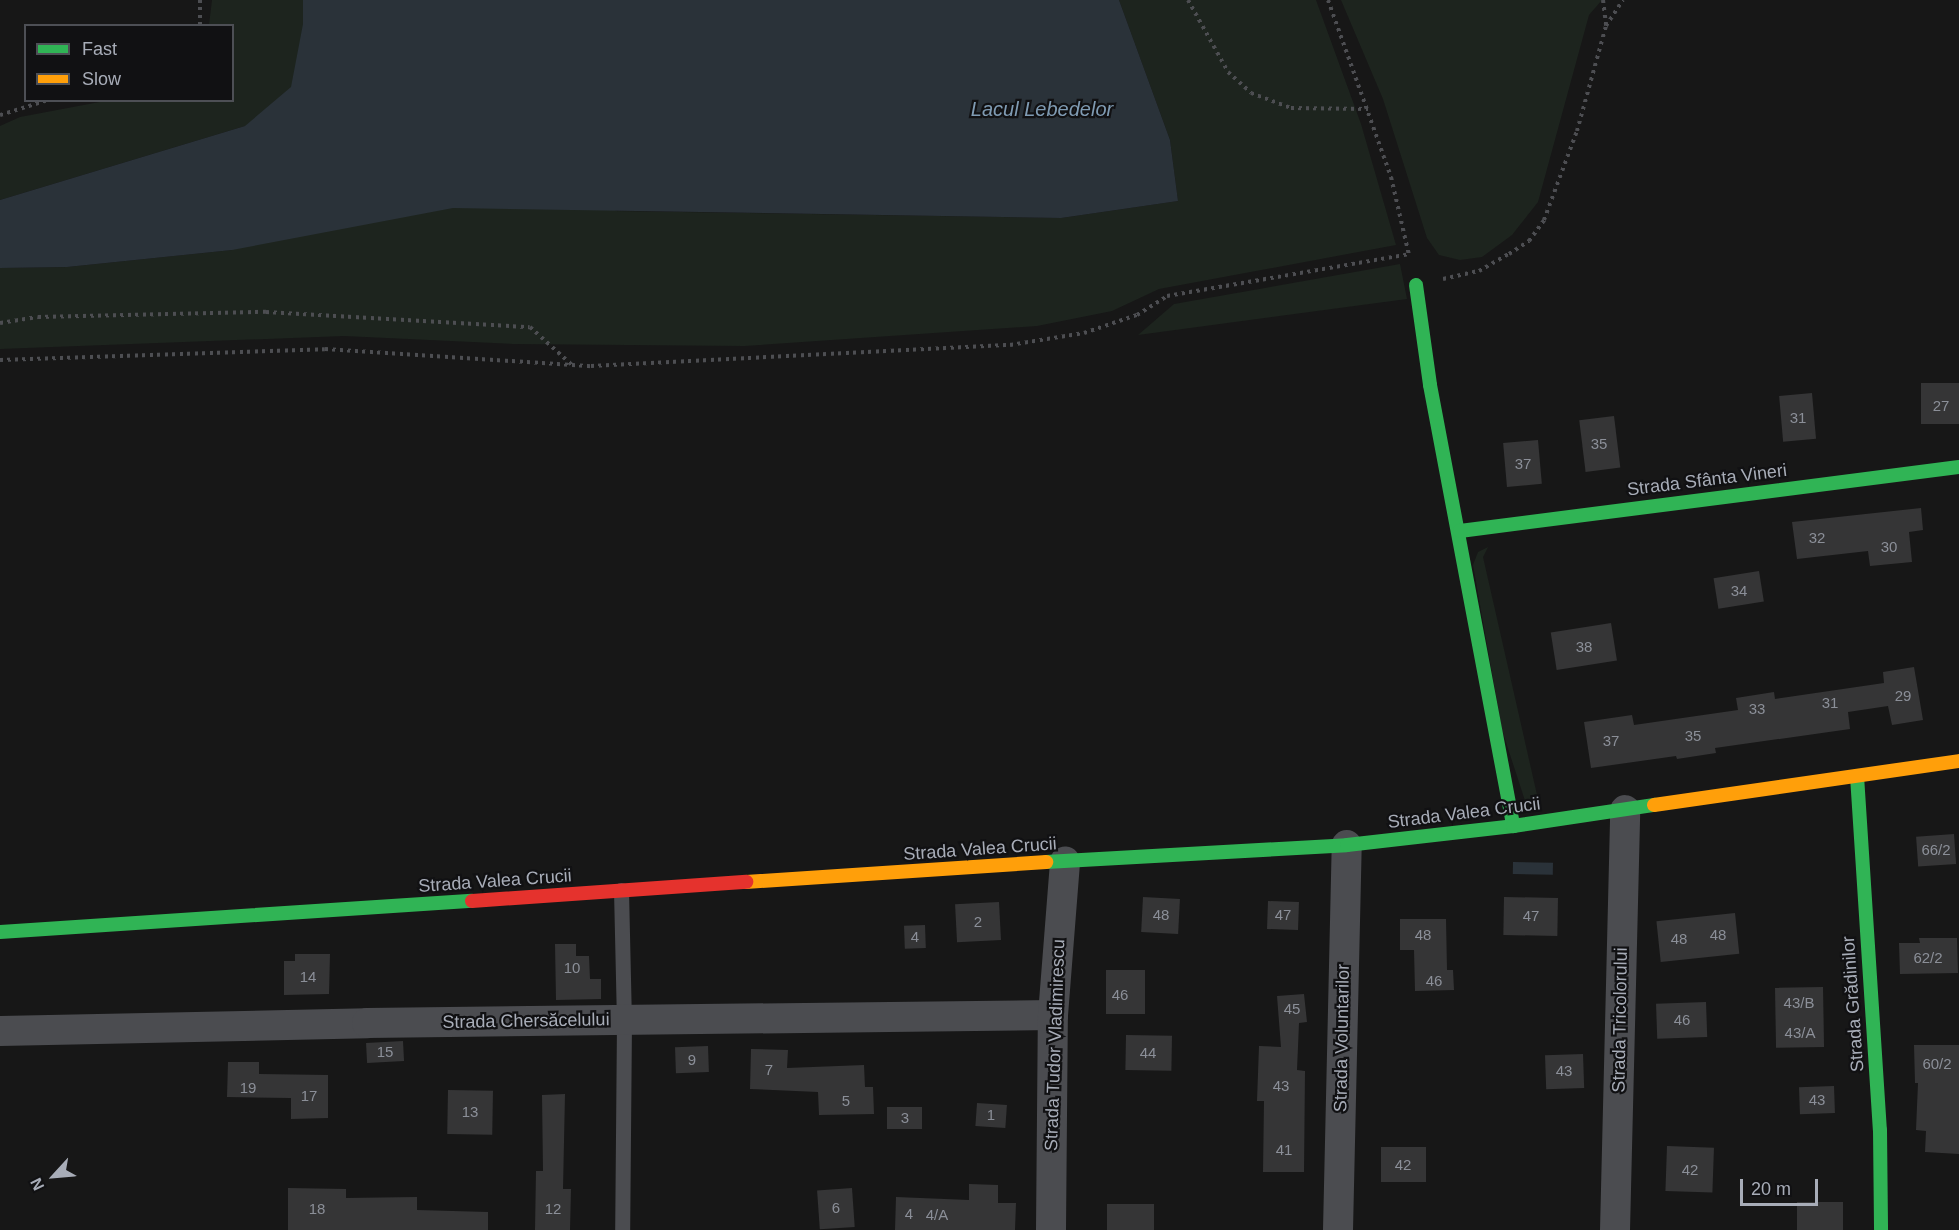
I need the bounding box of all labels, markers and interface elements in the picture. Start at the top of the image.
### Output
legend [24,24,234,102]
text: Fast [82,39,117,59]
text: Slow [82,69,121,89]
water label: Lacul Lebedelor [971,97,1113,121]
house number: 27 [1933,397,1949,415]
house number: 31 [1790,409,1806,427]
house number: 35 [1591,435,1607,453]
house number: 37 [1515,455,1531,473]
street label: Strada Sfânta Vineri [1626,459,1788,501]
house number: 32 [1809,529,1825,547]
house number: 30 [1881,538,1897,556]
house number: 34 [1731,582,1747,600]
house number: 38 [1576,638,1592,656]
house number: 29 [1895,687,1911,705]
house number: 31 [1822,694,1838,712]
house number: 33 [1749,700,1765,718]
house number: 35 [1685,727,1701,745]
house number: 37 [1603,732,1619,750]
street label: Strada Valea Crucii [1386,793,1542,833]
street label: Strada Valea Crucii [903,833,1057,865]
house number: 66/2 [1921,841,1951,859]
street label: Strada Valea Crucii [418,865,572,897]
house number: 48 [1153,906,1169,924]
house number: 47 [1275,906,1291,924]
house number: 47 [1523,907,1539,925]
house number: 2 [974,913,982,931]
house number: 48 [1415,926,1431,944]
house number: 48 [1710,926,1726,944]
house number: 4 [911,928,919,946]
house number: 48 [1671,930,1687,948]
street label: Strada Grădinilor [1837,935,1869,1073]
street label: Strada Tudor Vladimirescu [1040,938,1070,1152]
street label: Strada Tricolorului [1608,947,1632,1093]
house number: 62/2 [1913,949,1943,967]
house number: 10 [564,959,580,977]
street label: Strada Voluntarilor [1330,964,1354,1112]
house number: 14 [300,968,316,986]
house number: 46 [1426,972,1442,990]
house number: 46 [1112,986,1128,1004]
house number: 43/B [1784,994,1814,1012]
house number: 45 [1284,1000,1300,1018]
street label: Strada Chersăcelului [442,1009,610,1033]
house number: 46 [1674,1011,1690,1029]
house number: 43/A [1785,1024,1815,1042]
house number: 15 [377,1043,393,1061]
house number: 44 [1140,1044,1156,1062]
house number: 9 [688,1051,696,1069]
house number: 60/2 [1922,1055,1952,1073]
house number: 7 [765,1061,773,1079]
house number: 43 [1556,1062,1572,1080]
house number: 43 [1273,1077,1289,1095]
house number: 19 [240,1079,256,1097]
house number: 17 [301,1087,317,1105]
house number: 43 [1809,1091,1825,1109]
house number: 5 [842,1092,850,1110]
house number: 13 [462,1103,478,1121]
house number: 1 [987,1106,995,1124]
house number: 3 [901,1109,909,1127]
house number: 41 [1276,1141,1292,1159]
north arrow [24,1146,84,1206]
house number: 42 [1395,1156,1411,1174]
house number: 42 [1682,1161,1698,1179]
scale bar [1743,1167,1821,1205]
text: N [27,1175,48,1193]
text: 20 m [1751,1179,1791,1199]
house number: 6 [832,1199,840,1217]
house number: 18 [309,1200,325,1218]
house number: 12 [545,1200,561,1218]
house number: 4 [905,1205,913,1223]
house number: 4/A [926,1206,948,1224]

